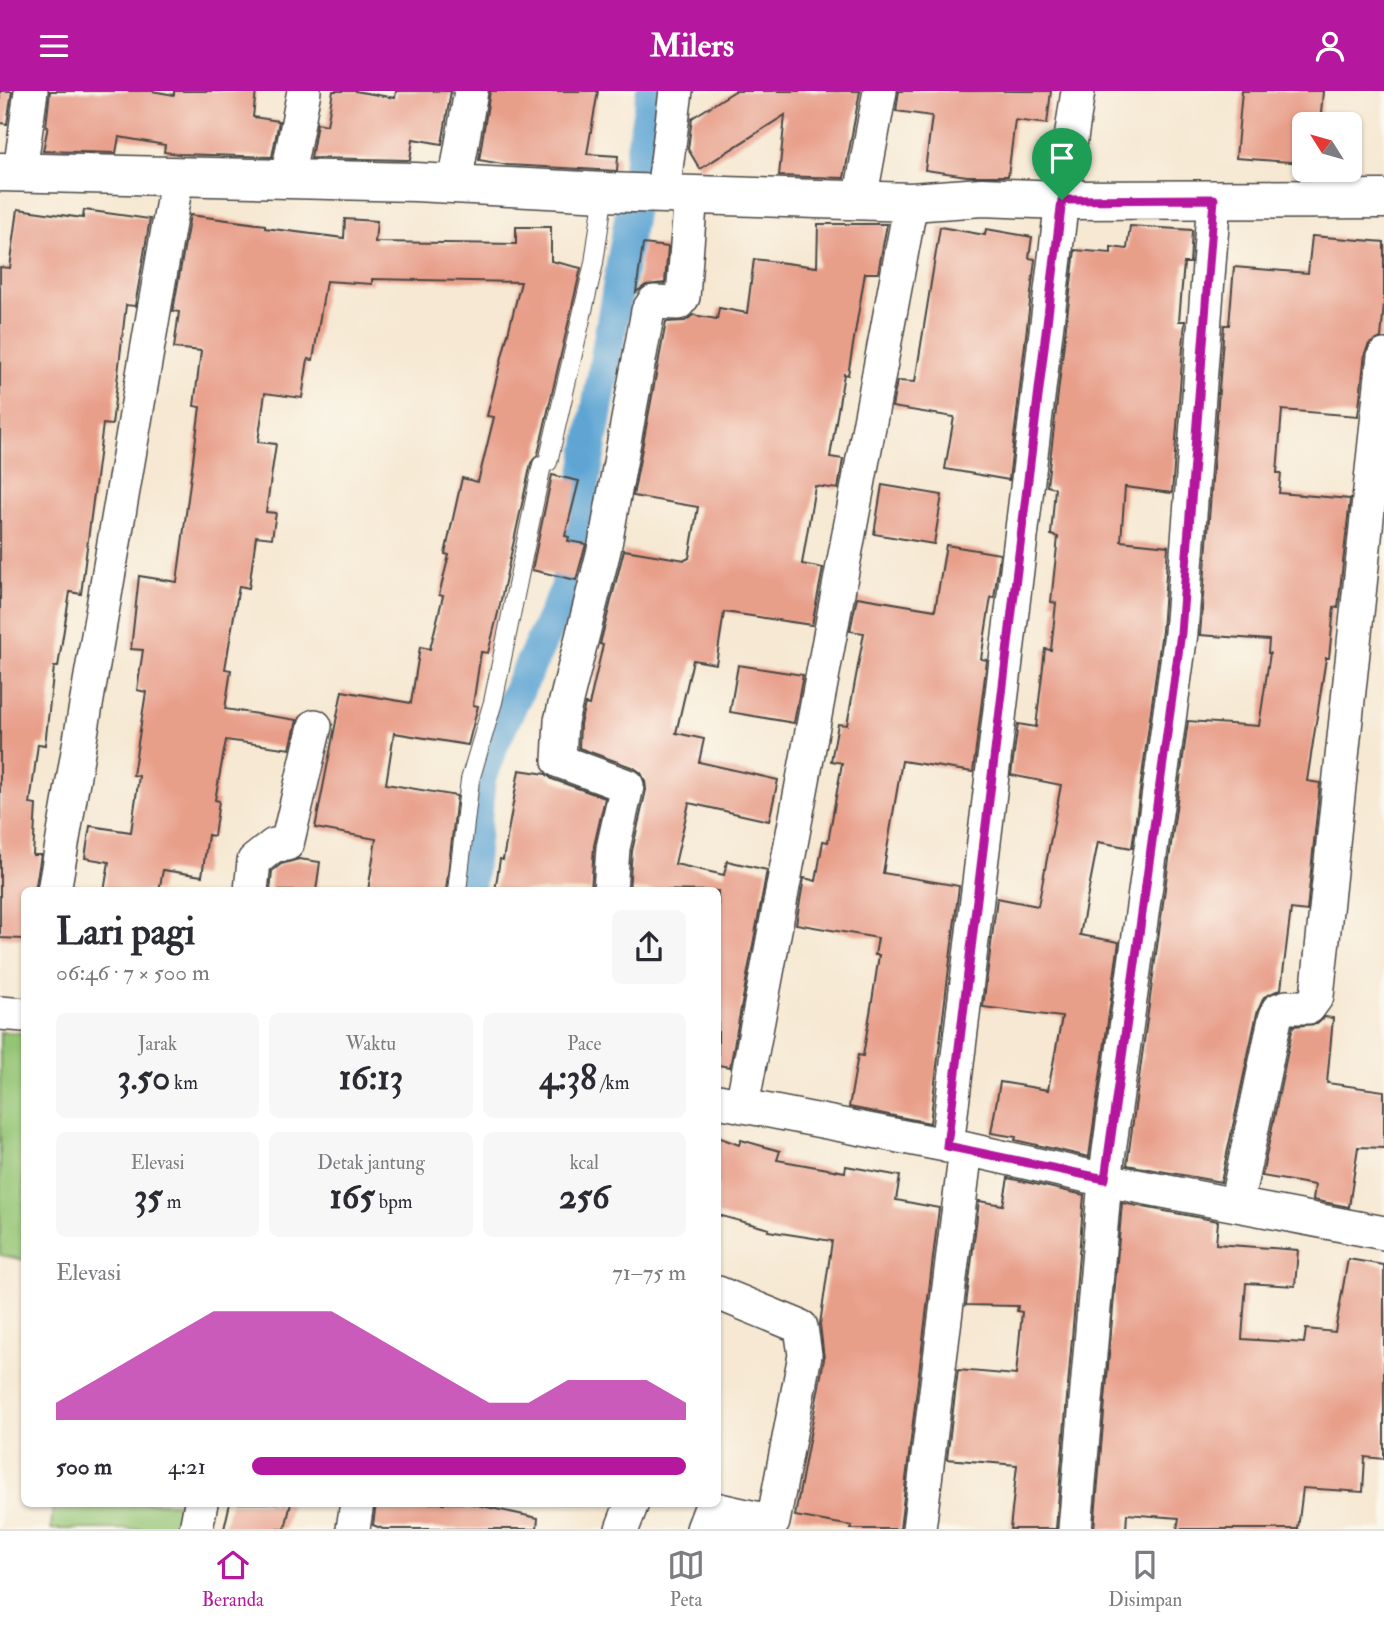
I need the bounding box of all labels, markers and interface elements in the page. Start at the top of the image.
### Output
text: Milers [650,26,734,66]
icon: menu [35,27,73,65]
icon: person [1311,27,1349,65]
north arrow [1292,112,1362,182]
map controls [1292,112,1362,182]
pin [1032,128,1092,200]
icon: arrive [1043,139,1081,177]
text: Lari pagi [56,908,195,956]
button: share [612,910,686,984]
text: 06:46 · 7 × 500 m [56,958,210,987]
text: Jarak [138,1032,177,1056]
text: Waktu [346,1032,396,1056]
text: Pace [567,1032,601,1056]
text: 3.50 [117,1056,170,1100]
text: 16:13 [339,1056,403,1100]
text: 4:38 [539,1056,597,1100]
text: km [170,1071,198,1095]
text: /km [597,1071,629,1095]
text: Elevasi [131,1151,185,1175]
text: Detak jantung [317,1151,425,1175]
text: kcal [570,1151,599,1175]
text: 35 [134,1175,163,1219]
text: 165 [329,1175,375,1219]
text: 256 [559,1175,610,1219]
text: m [163,1190,181,1214]
text: bpm [375,1190,413,1214]
text: Elevasi [56,1258,121,1287]
text: 71–75 m [612,1258,686,1287]
text: 500 m [56,1452,112,1481]
text: 4:21 [168,1452,206,1481]
tab: Beranda [202,1546,264,1612]
tab: Peta [667,1546,705,1612]
tab: Disimpan [1108,1546,1182,1612]

